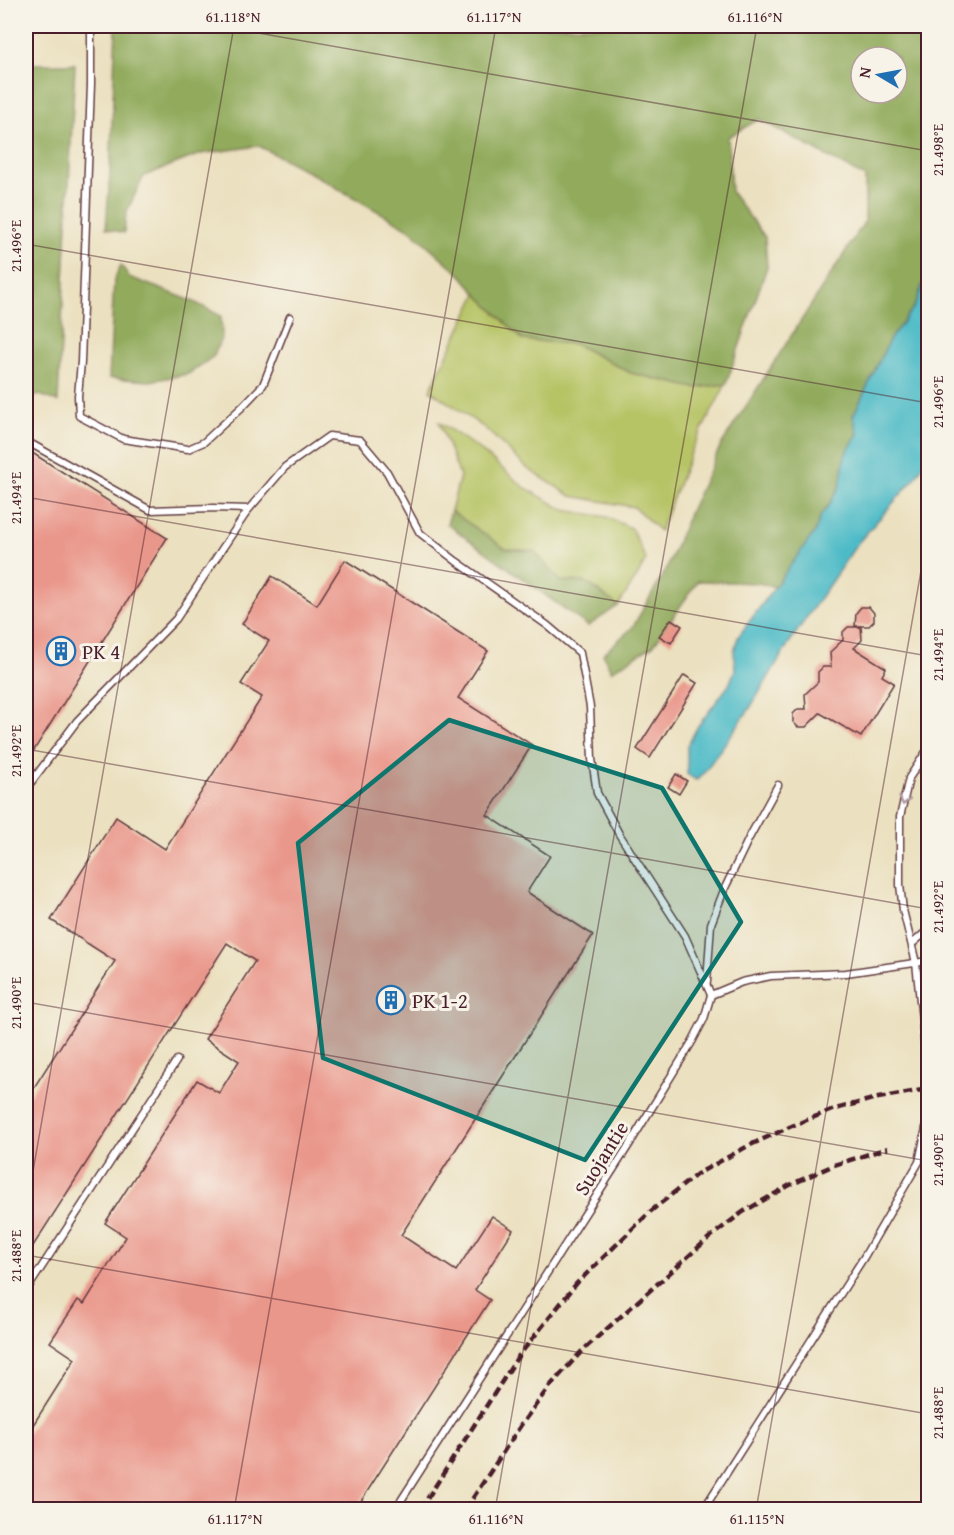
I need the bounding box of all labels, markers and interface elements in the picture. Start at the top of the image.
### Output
text: 61.118°N [206,6,261,27]
text: 61.117°N [467,6,522,27]
text: 61.116°N [728,6,783,27]
north arrow [849,45,909,105]
text: N [851,65,877,80]
text: 21.498°E [927,123,948,176]
text: 21.496°E [5,219,26,272]
text: 21.496°E [927,375,948,428]
text: 21.494°E [5,471,26,524]
text: 21.494°E [927,628,948,681]
building icon: PK 4 [45,635,77,667]
place label: PK 4 [82,636,120,667]
text: 21.492°E [5,724,26,777]
one-way arrow [898,796,911,806]
text: 21.492°E [927,880,948,933]
text: 21.490°E [5,976,26,1029]
building icon: PK 1-2 [375,984,407,1016]
place label: PK 1-2 [412,985,468,1016]
street label: Suojantie [566,1115,636,1201]
text: 21.490°E [927,1133,948,1186]
text: 21.488°E [5,1229,26,1282]
text: 21.488°E [927,1386,948,1439]
text: 61.117°N [208,1508,263,1529]
text: 61.116°N [469,1508,524,1529]
text: 61.115°N [730,1508,785,1529]

